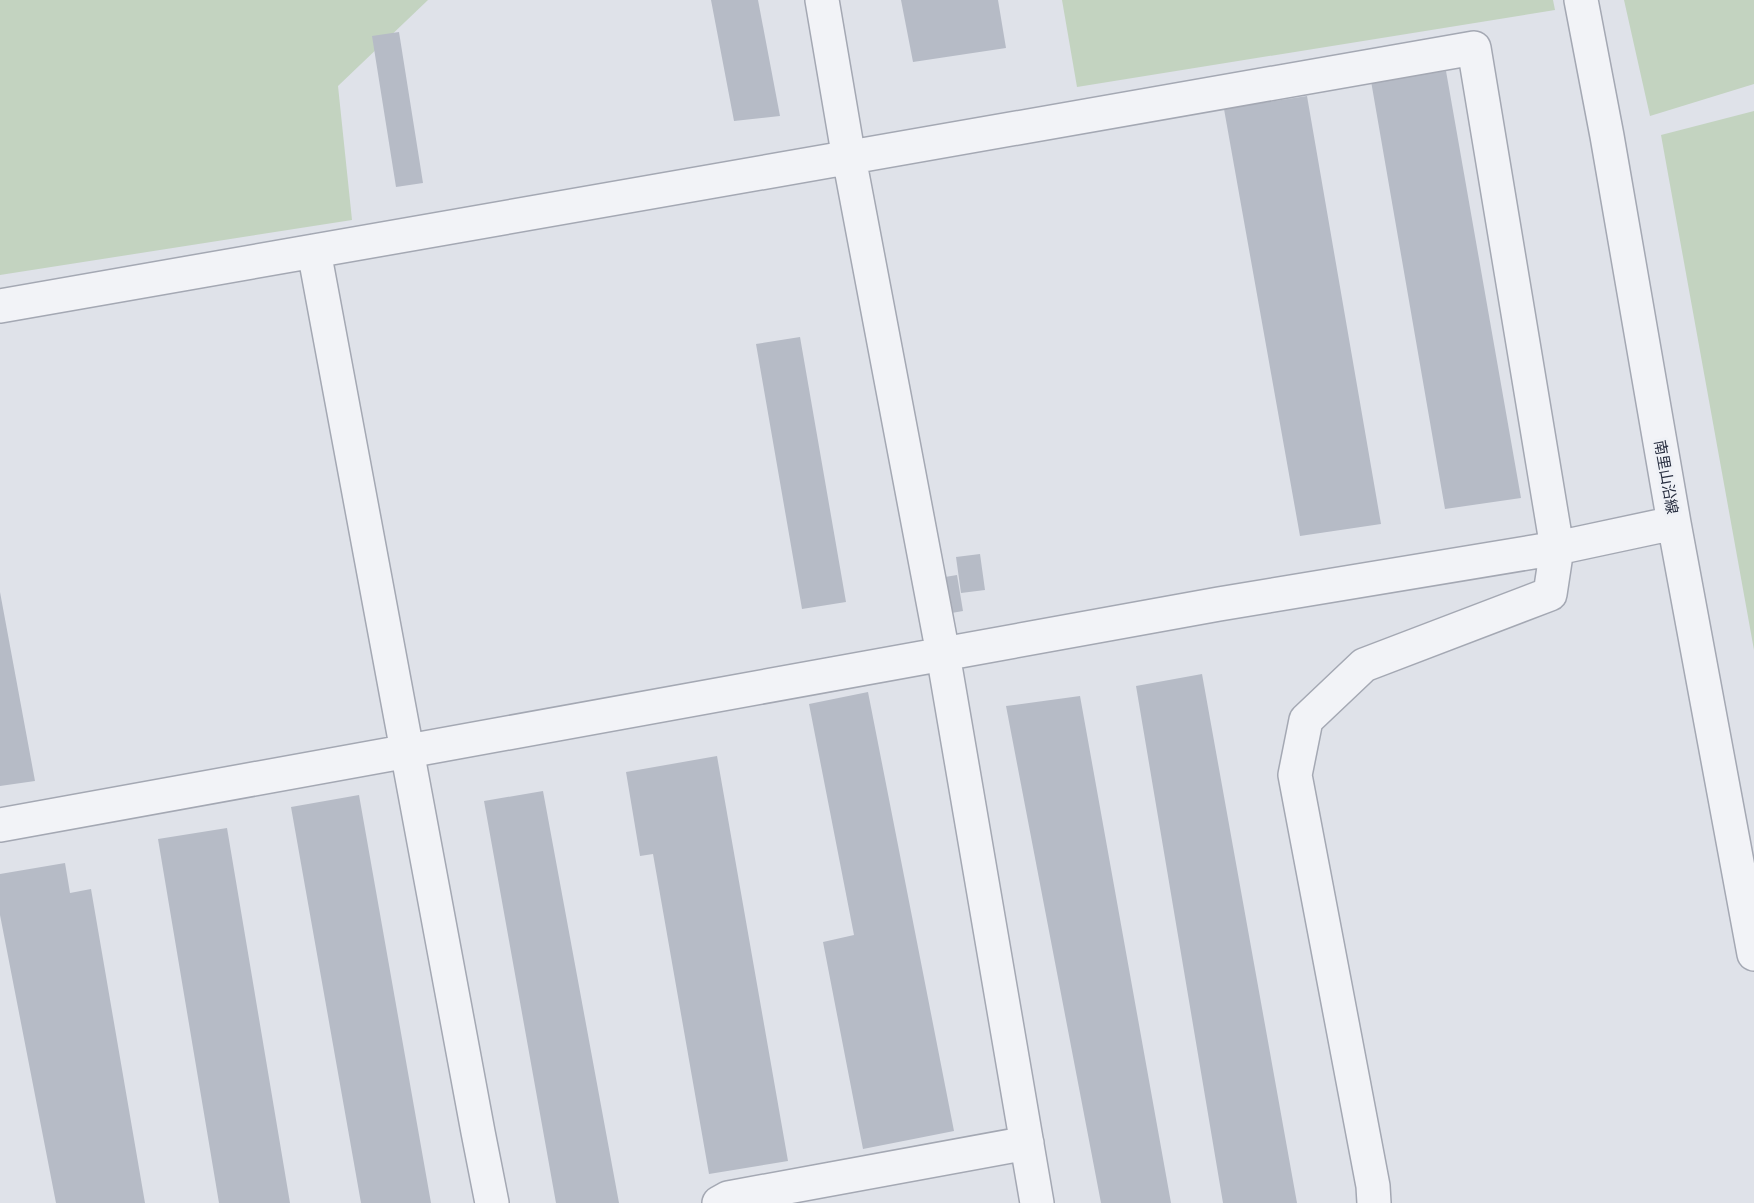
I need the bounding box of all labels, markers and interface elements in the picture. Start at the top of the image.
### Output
street label: 南里山沿線 [1651,438,1681,516]

